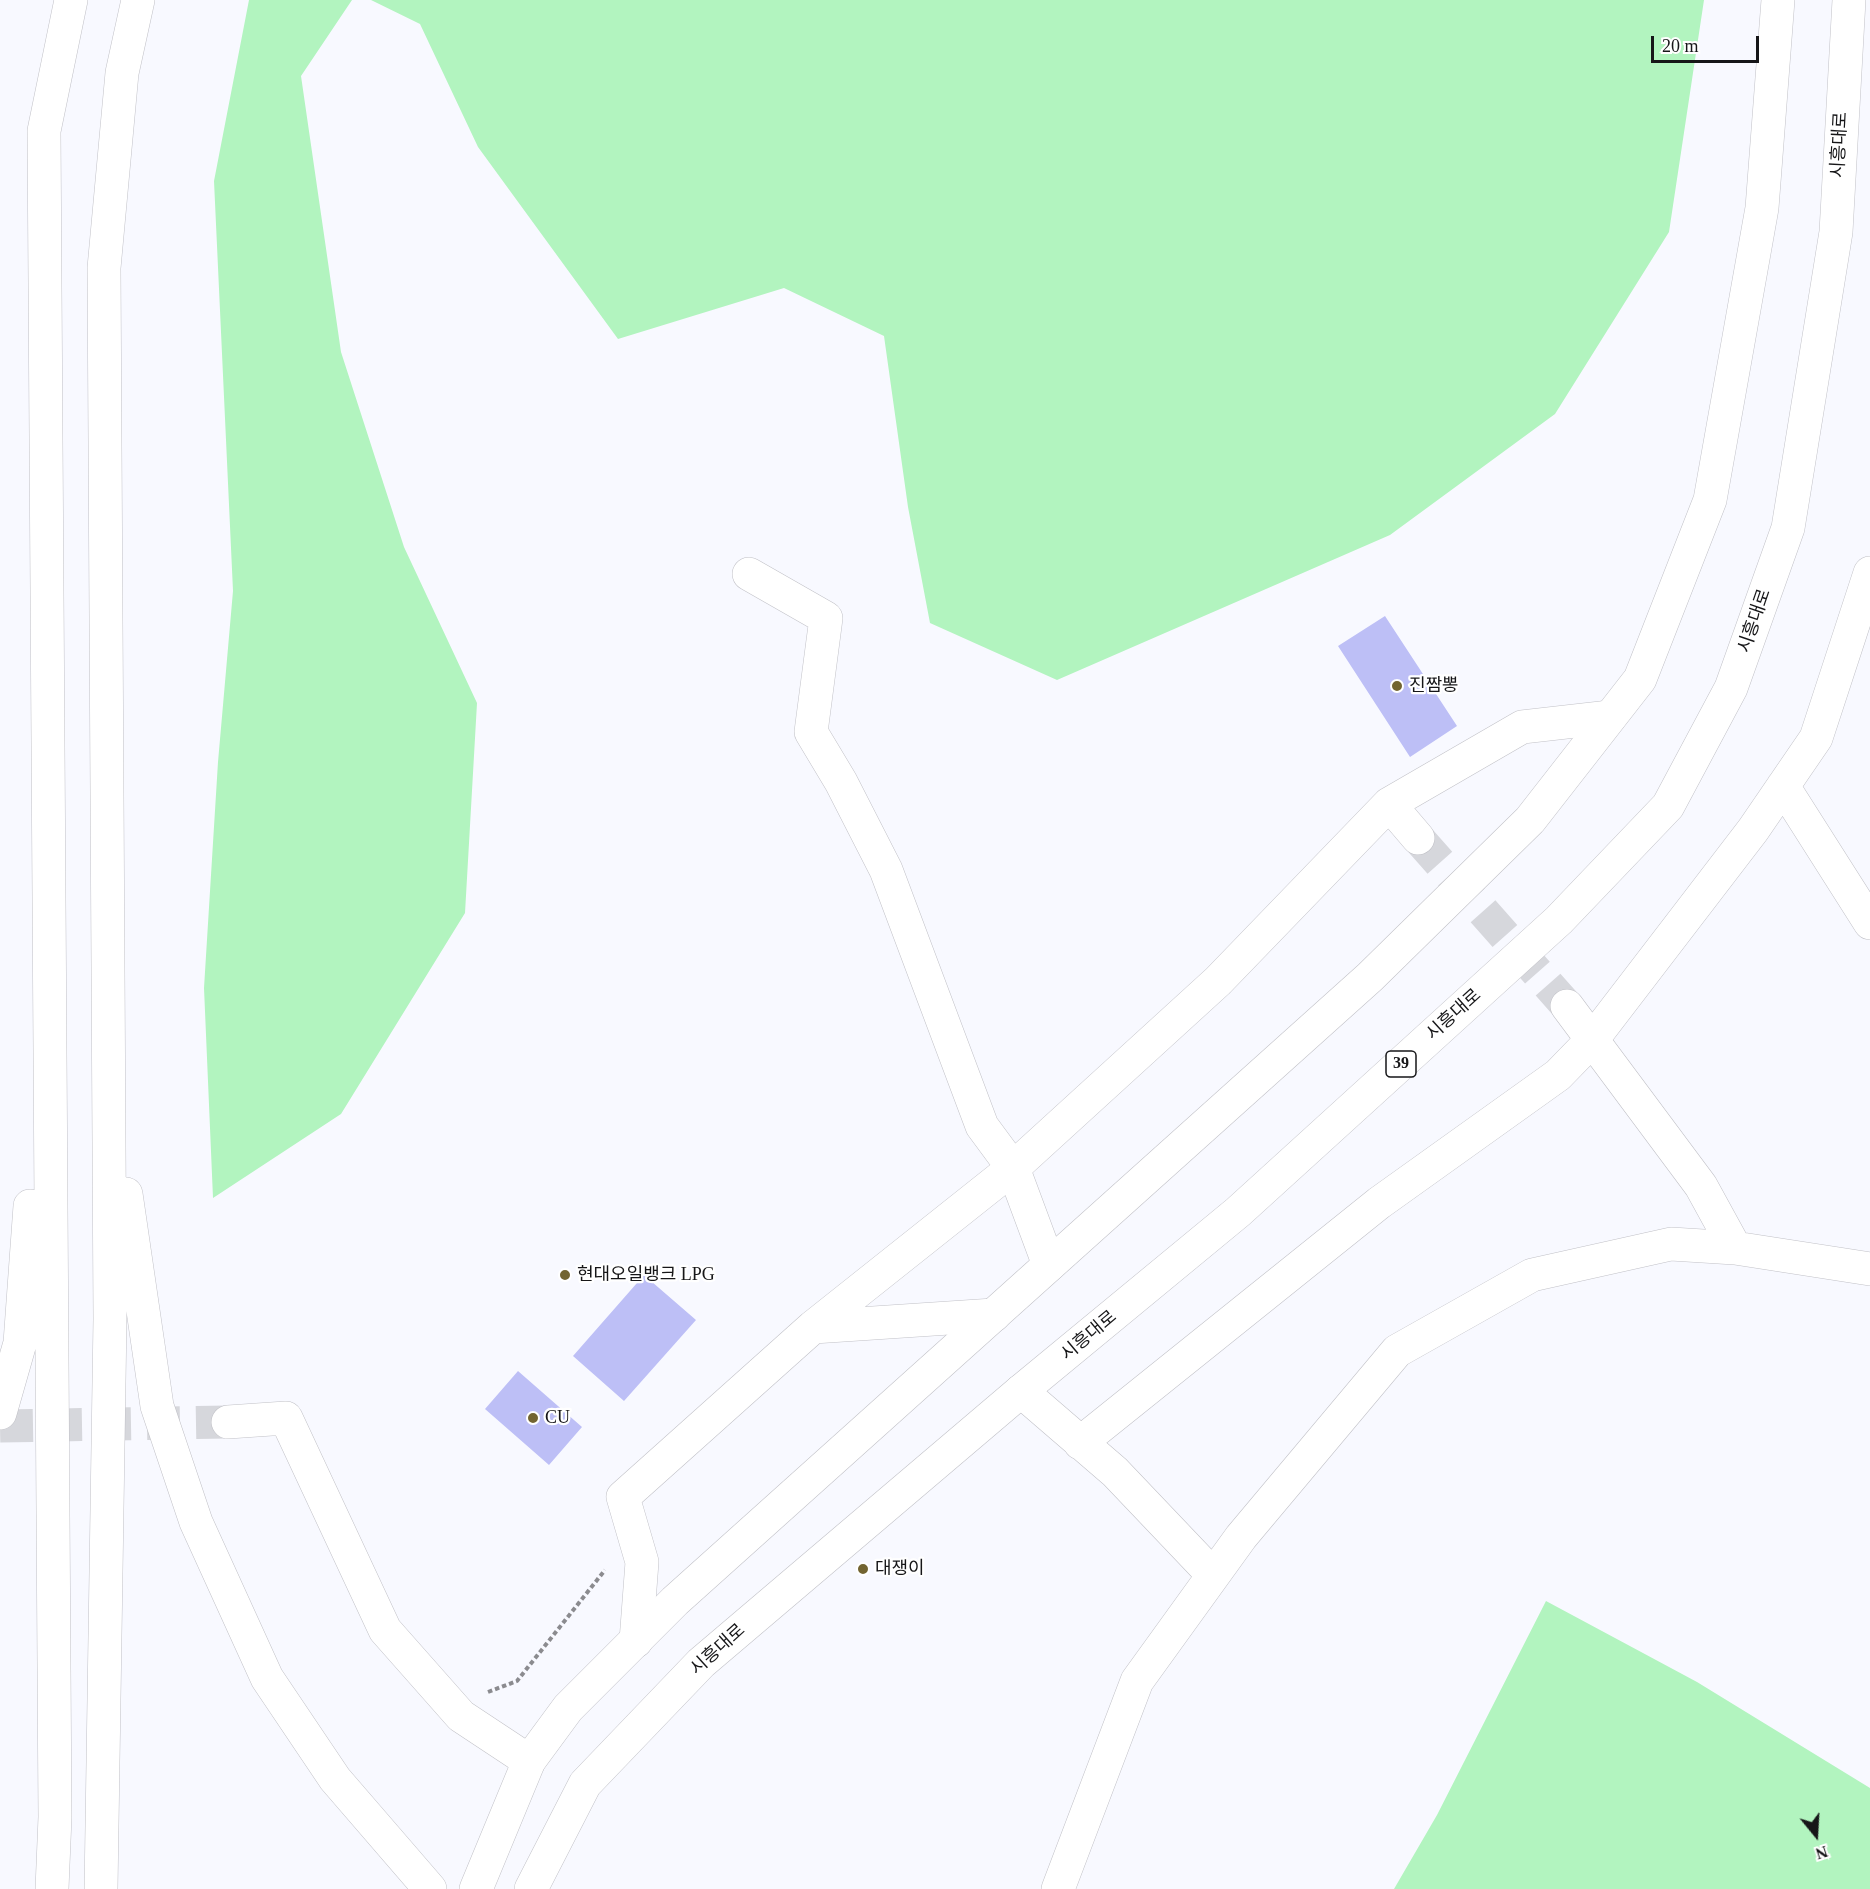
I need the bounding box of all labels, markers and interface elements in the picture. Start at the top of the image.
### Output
scale bar [1654,24,1762,62]
text: 20 m [1662,36,1699,56]
street label: 시흥대로 [1827,111,1853,179]
street label: 시흥대로 [1734,586,1776,656]
place label: 진짬뽕 [1409,675,1459,697]
marker: 진짬뽕 [1390,679,1404,693]
street label: 시흥대로 [1422,985,1486,1045]
road number: 39 [1386,1051,1416,1077]
place label: 현대오일뱅크 LPG [577,1264,715,1286]
marker: 현대오일뱅크 LPG [558,1268,572,1282]
street label: 시흥대로 [1057,1306,1121,1366]
place label: CU [545,1407,570,1429]
marker: CU [526,1411,540,1425]
place label: 대쟁이 [875,1558,925,1580]
marker: 대쟁이 [856,1562,870,1576]
street label: 시흥대로 [686,1620,750,1680]
north arrow [1786,1805,1846,1865]
text: N [1814,1843,1830,1862]

